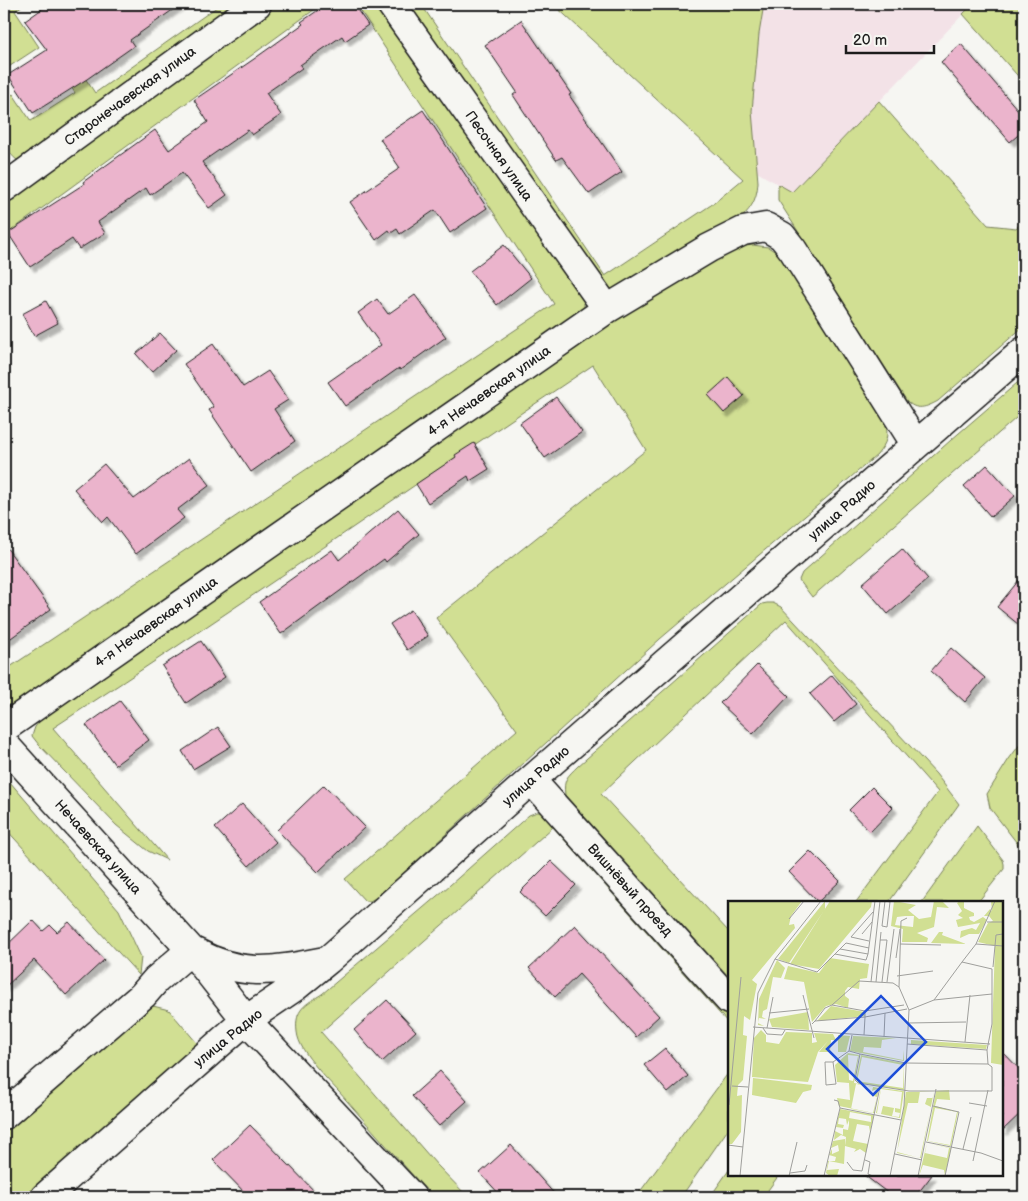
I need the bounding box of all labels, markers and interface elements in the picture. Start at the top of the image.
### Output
scale bar [846,22,933,54]
text: 20 m [853,31,887,50]
street label: Старонечаевская улица [61,42,200,149]
street label: Песочная улица [462,108,537,205]
street label: 4-я Нечаевская улица [424,342,555,440]
street label: улица Радио [805,476,879,544]
street label: 4-я Нечаевская улица [91,573,222,671]
street label: улица Радио [499,742,573,810]
street label: Нечаевская улица [51,796,145,898]
street label: Вишнёвый проезд [584,840,676,940]
inset map [728,901,1003,1176]
street label: улица Радио [190,1005,266,1071]

